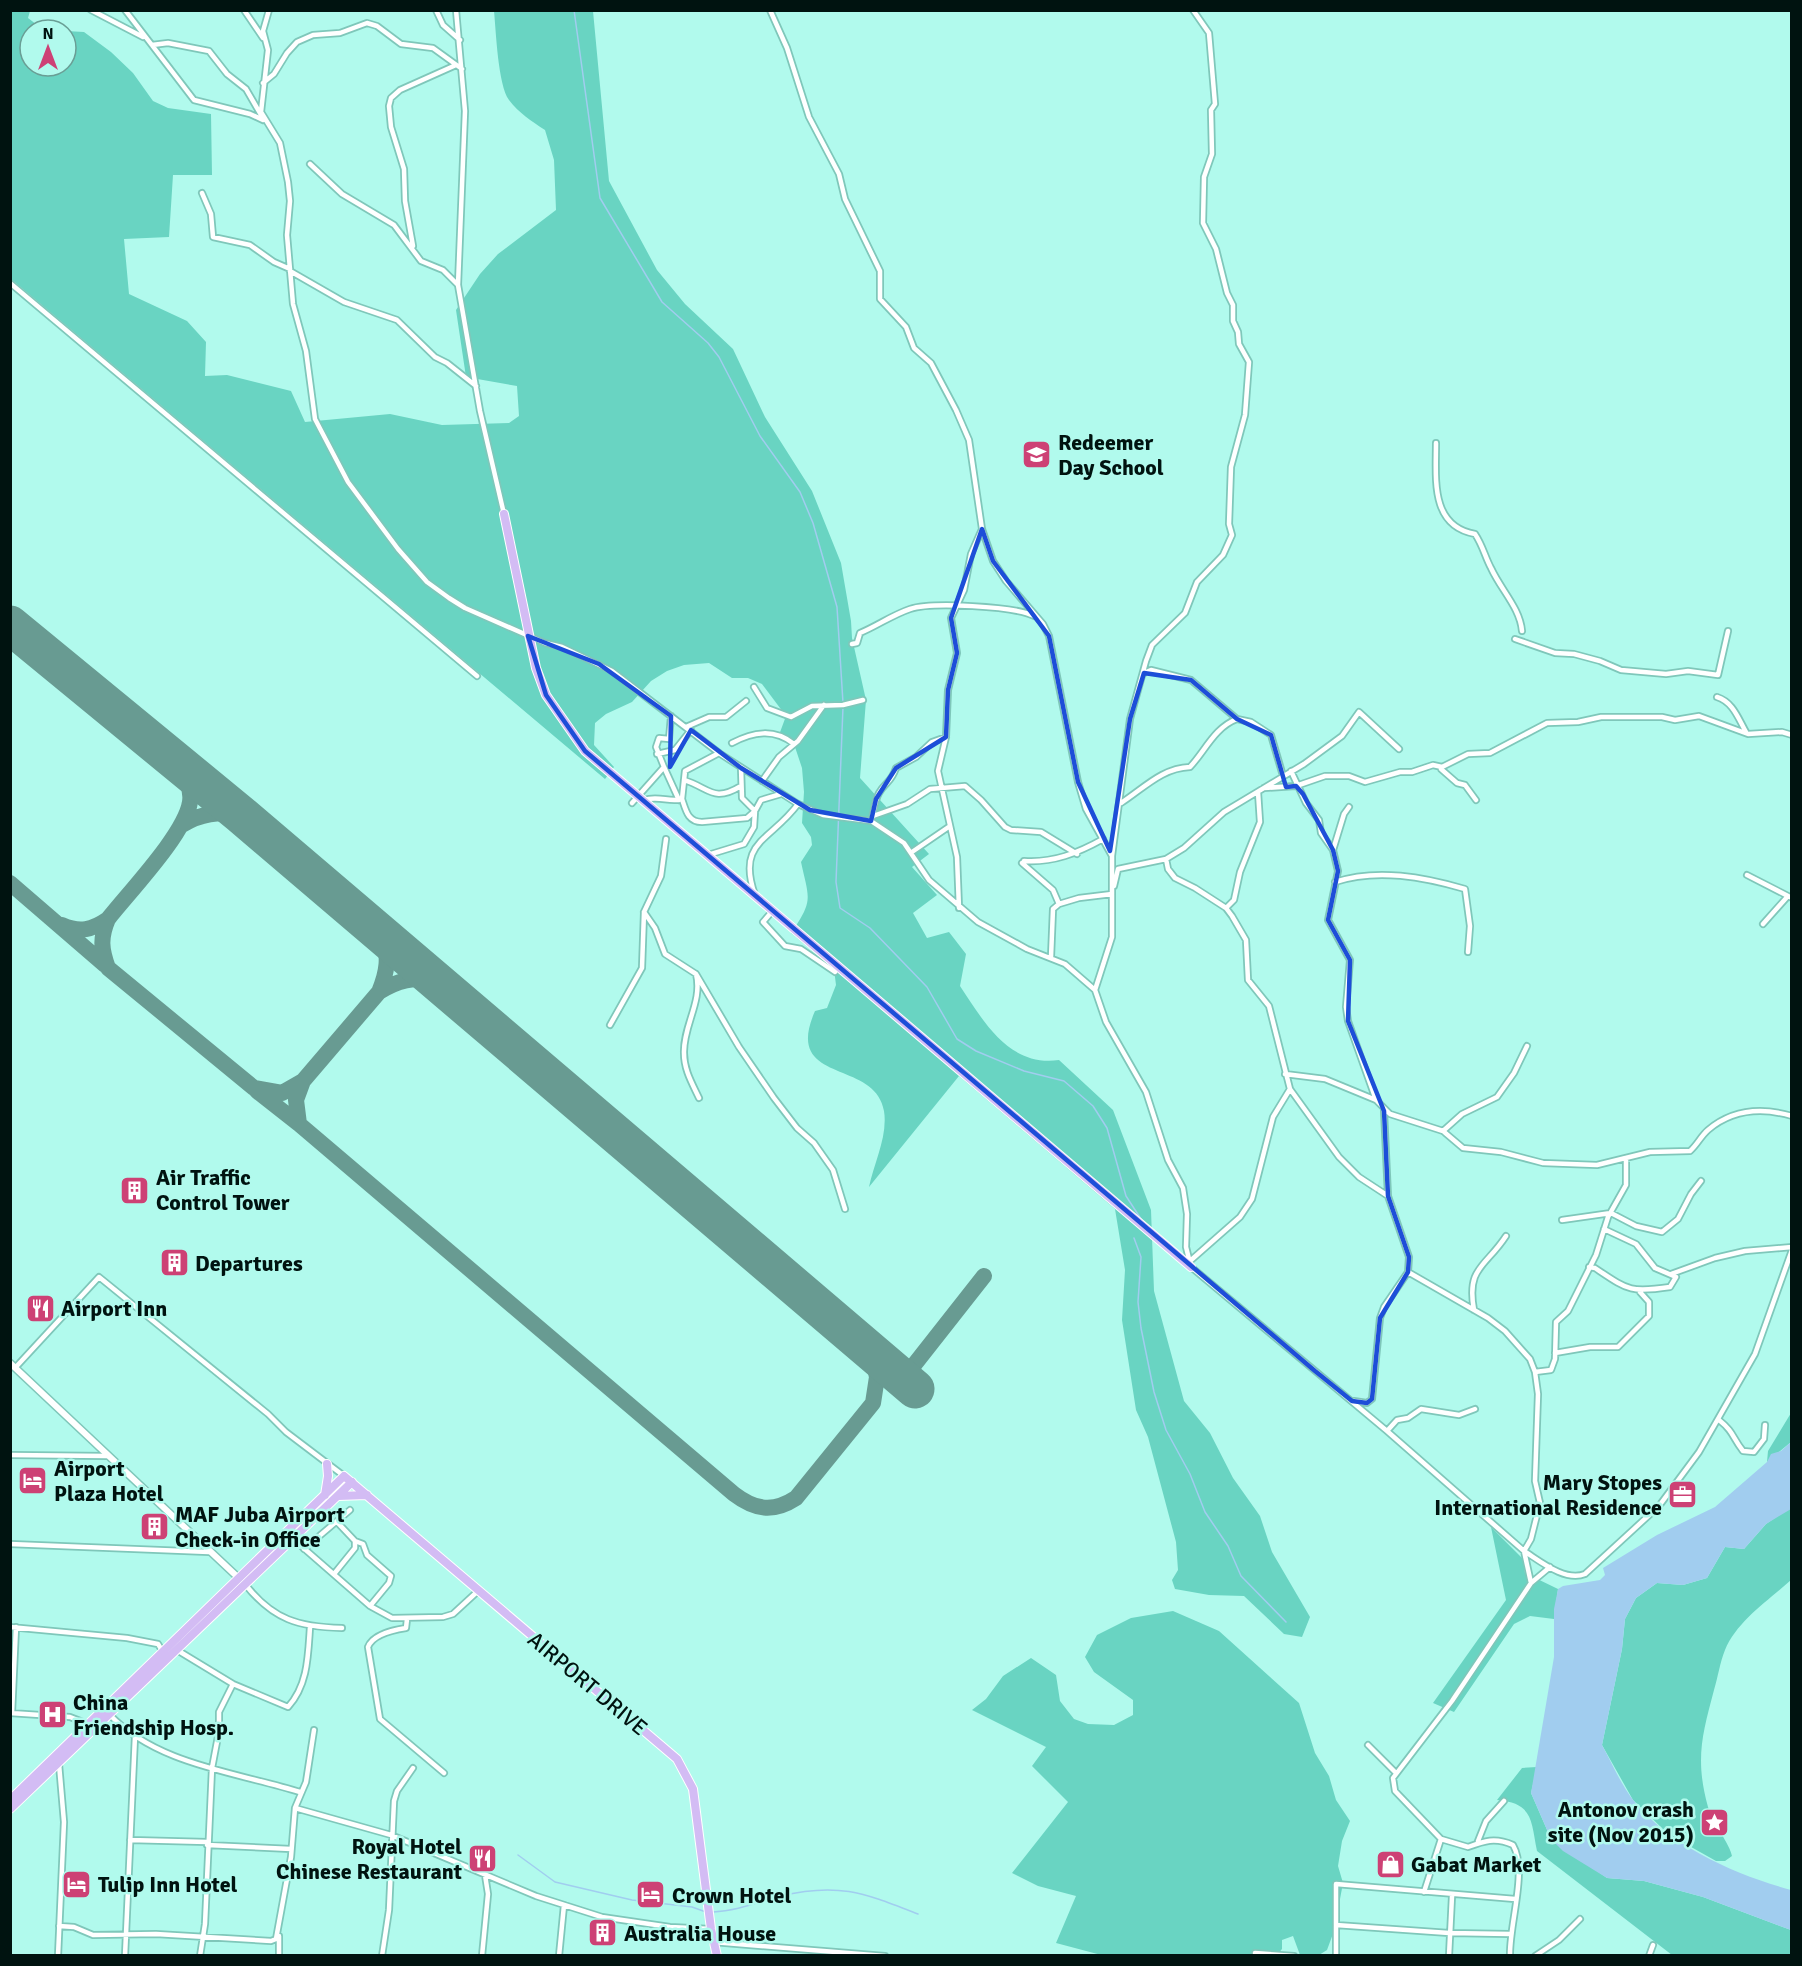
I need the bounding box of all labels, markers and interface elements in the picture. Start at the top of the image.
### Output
north arrow [18,18,78,78]
text: N [42,24,54,44]
place label: Redeemer Day School [1058,429,1164,481]
school or university icon: Redeemer Day School [1021,439,1053,471]
place label: Air Traffic Control Tower [156,1164,290,1216]
building icon: Air Traffic Control Tower [119,1174,151,1206]
building icon: Departures [158,1247,190,1279]
place label: Departures [195,1250,303,1277]
restaurant icon: Airport Inn [24,1292,56,1324]
place label: Airport Inn [61,1295,167,1322]
place label: Airport Plaza Hotel [54,1455,164,1507]
hotel icon: Airport Plaza Hotel [17,1465,49,1497]
place label: Mary Stopes International Residence [1434,1469,1662,1521]
office icon: Mary Stopes International Residence [1667,1479,1699,1511]
place label: MAF Juba Airport Check-in Office [175,1501,345,1553]
building icon: MAF Juba Airport Check-in Office [138,1511,170,1543]
street label: AIRPORT DRIVE [522,1626,653,1741]
place label: China Friendship Hosp. [73,1689,234,1741]
hospital icon: China Friendship Hosp. [36,1699,68,1731]
place label: Antonov crash site (Nov 2015) [1548,1796,1694,1848]
place icon: Antonov crash site (Nov 2015) [1699,1806,1731,1838]
place label: Royal Hotel Chinese Restaurant [276,1833,462,1885]
restaurant icon: Royal Hotel Chinese Restaurant [467,1843,499,1875]
shop icon: Gabat Market [1374,1848,1406,1880]
place label: Gabat Market [1411,1851,1541,1878]
hotel icon: Tulip Inn Hotel [61,1868,93,1900]
place label: Tulip Inn Hotel [98,1871,238,1898]
hotel icon: Crown Hotel [635,1879,667,1911]
place label: Crown Hotel [672,1882,791,1909]
building icon: Australia House [587,1917,619,1949]
place label: Australia House [624,1920,776,1947]

